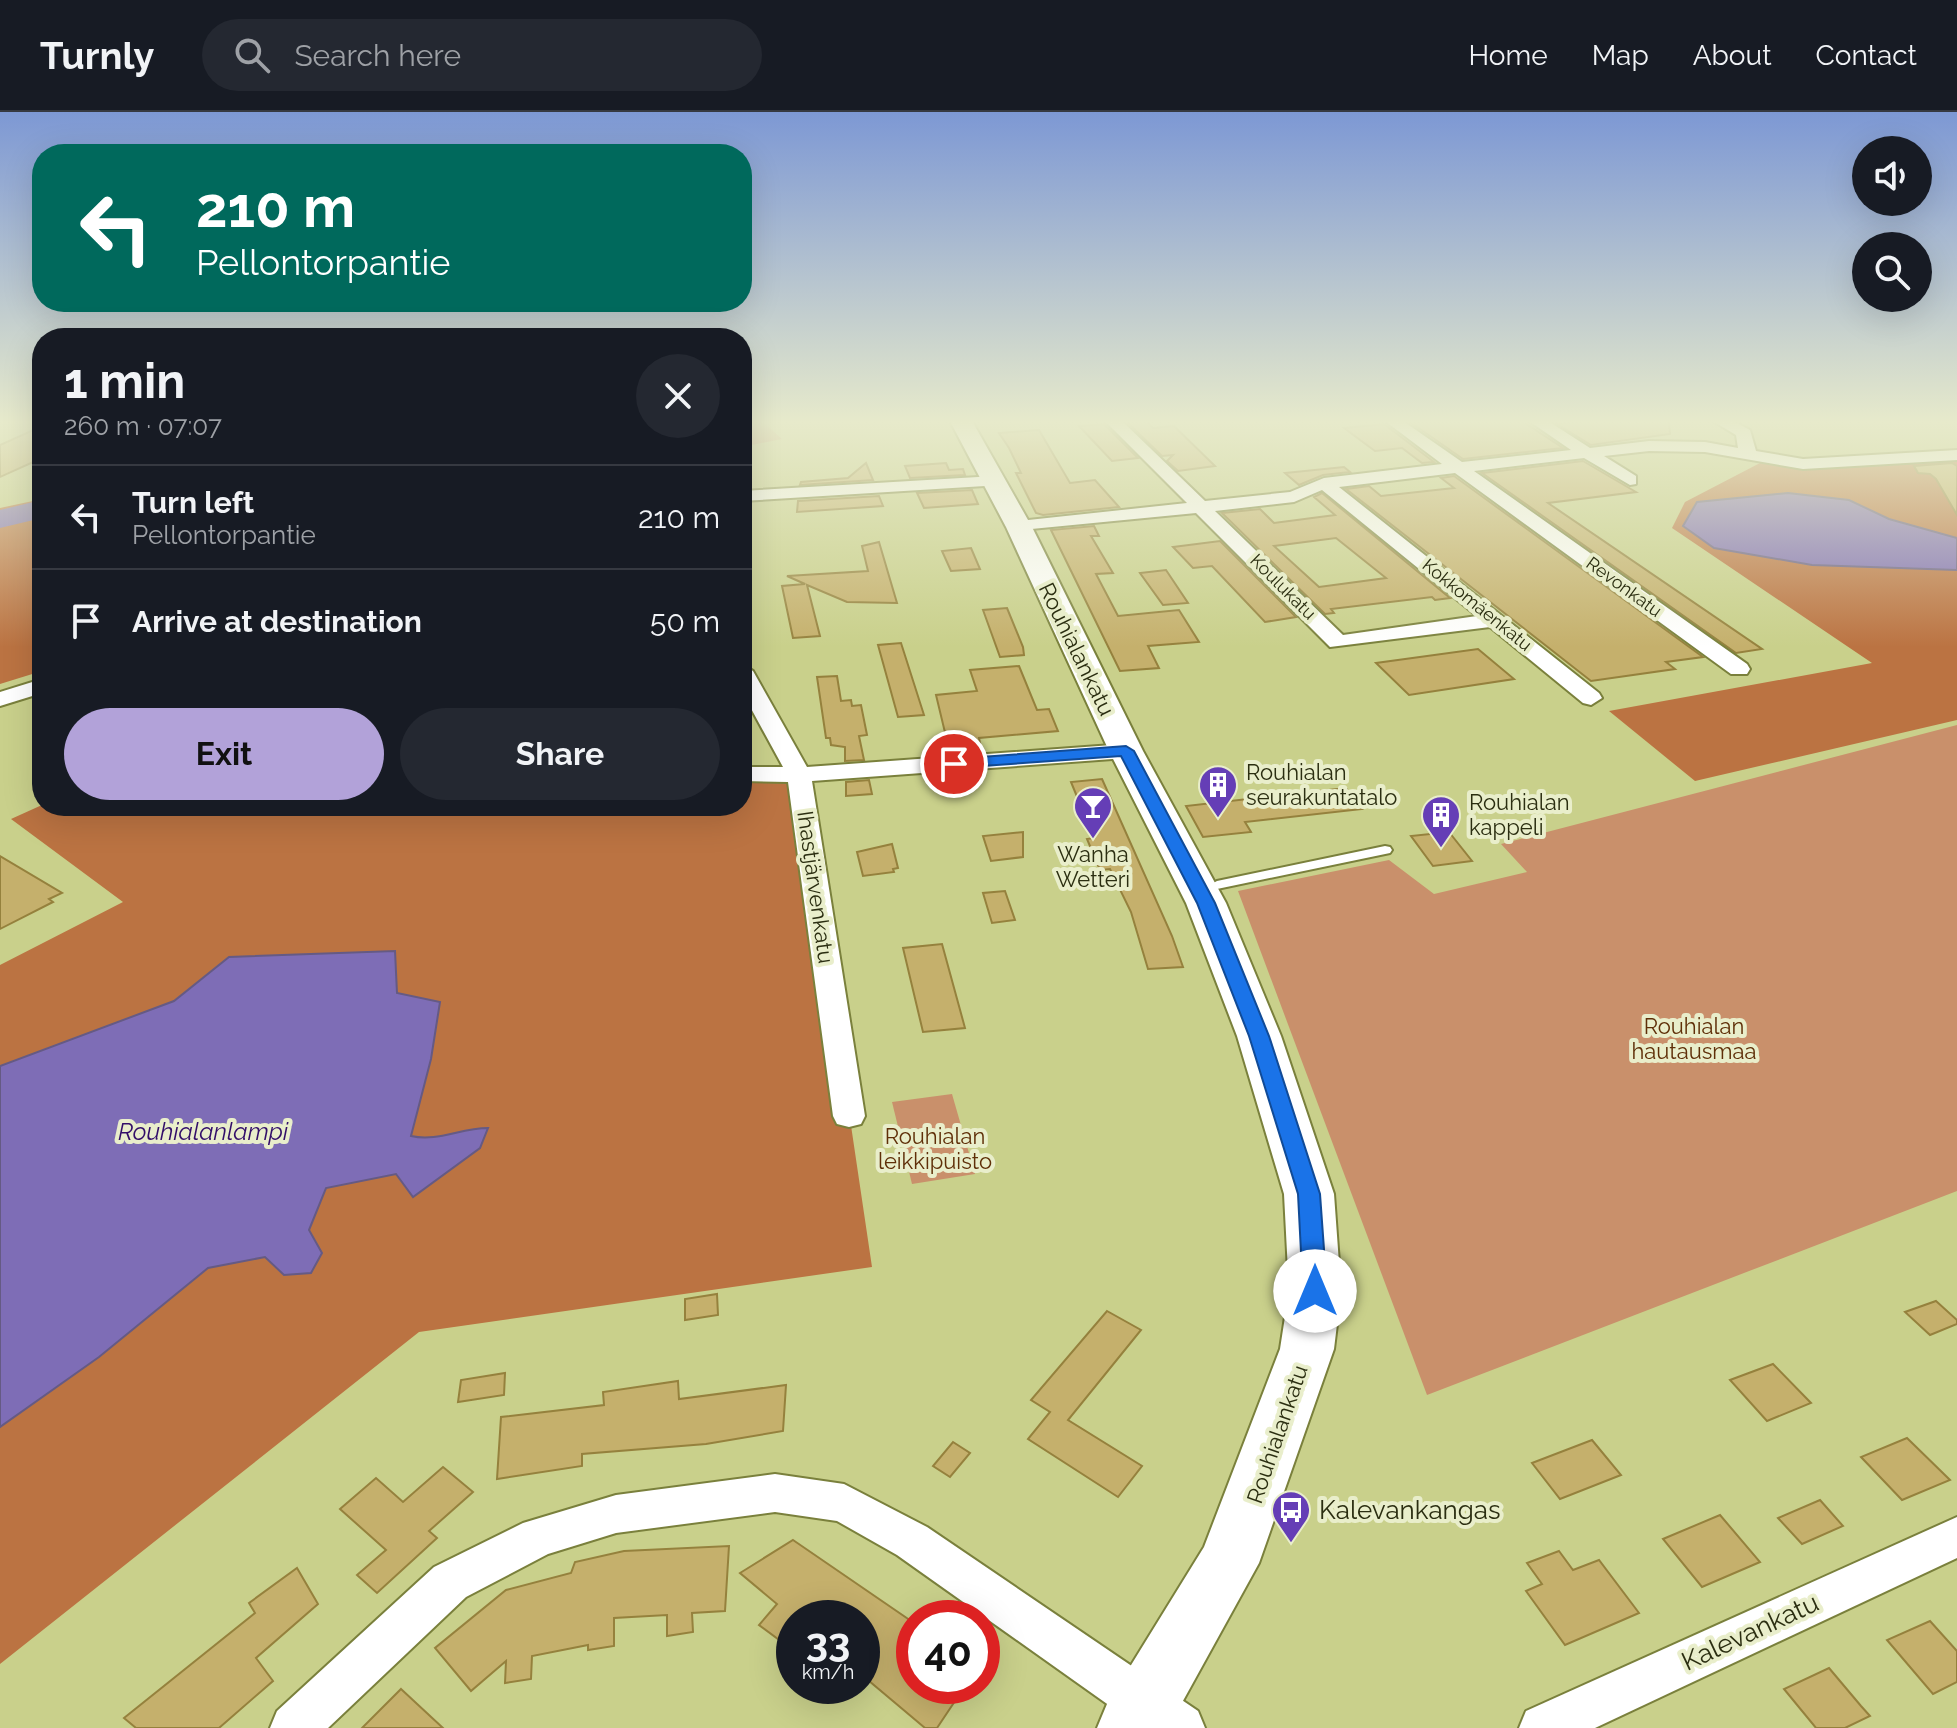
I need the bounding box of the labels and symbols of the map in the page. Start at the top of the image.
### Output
street label: Koulukatu [1246,550,1320,624]
street label: Revonkatu [1582,552,1666,621]
street label: Kokkomäenkatu [1418,554,1536,655]
street label: Rouhialankatu [1034,578,1120,720]
pin [920,730,988,798]
place label: Rouhialan seurakuntatalo [1246,759,1397,810]
building icon: Rouhialan seurakuntatalo [1197,764,1239,819]
bar icon: Wanha Wetteri [1072,785,1114,840]
place label: Rouhialan kappeli [1469,789,1570,840]
building icon: Rouhialan kappeli [1420,794,1462,849]
street label: Ihastjärvenkatu [792,809,840,965]
place label: Wanha Wetteri [1056,841,1130,892]
park label: Rouhialan hautausmaa [1631,1013,1757,1064]
water label: Rouhialanlampi [118,1117,289,1146]
park label: Rouhialan leikkipuisto [878,1123,992,1174]
position arrow [1273,1249,1357,1333]
street label: Rouhialankatu [1241,1361,1313,1507]
bus stop icon: Kalevankangas [1270,1489,1312,1544]
place label: Kalevankangas [1319,1495,1501,1525]
street label: Kalevankatu [1677,1587,1823,1677]
speed limit sign: 40 [896,1600,1000,1704]

